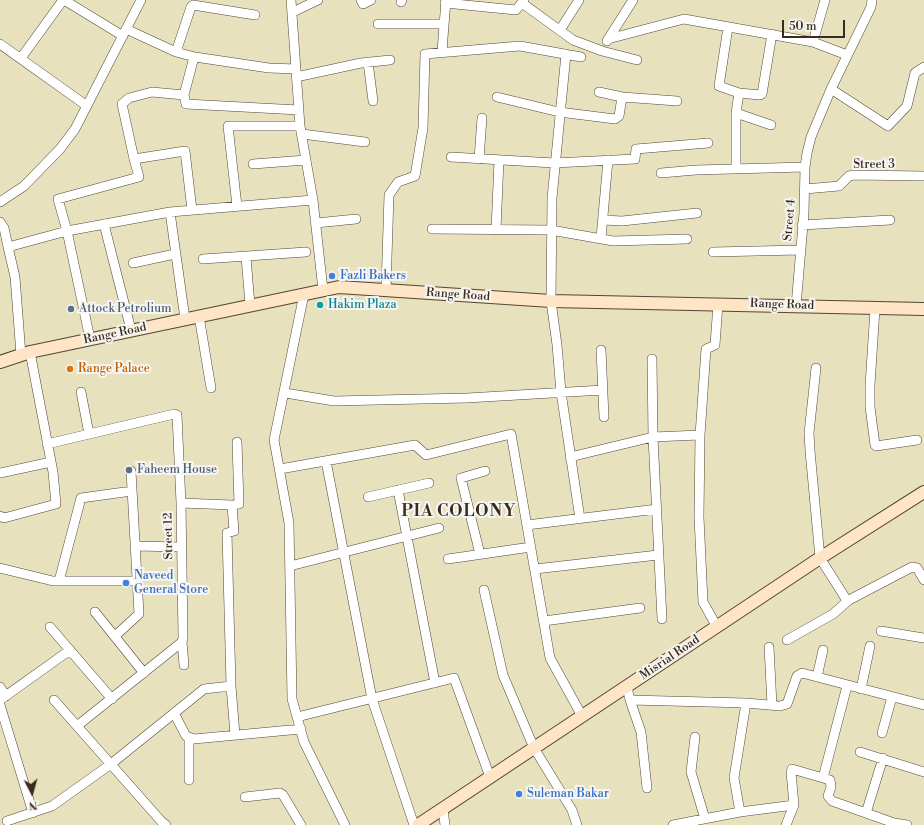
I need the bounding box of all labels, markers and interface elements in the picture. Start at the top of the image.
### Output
scale bar [784,12,847,38]
text: 50 m [789,19,817,34]
street label: Street 3 [853,158,895,172]
street label: Street 4 [781,198,799,242]
place label: Fazli Bakers [340,269,406,283]
marker: Fazli Bakers [327,271,337,281]
street label: Range Road [425,286,491,304]
street label: Range Road [750,297,814,313]
place label: Hakim Plaza [328,298,397,312]
marker: Hakim Plaza [315,300,325,310]
place label: Attock Petrolium [79,302,172,316]
marker: Attock Petrolium [66,304,76,314]
street label: Range Road [82,320,148,348]
place label: Range Palace [78,362,150,376]
marker: Range Palace [65,364,75,374]
place label: Faheem House [137,463,217,477]
marker: Faheem House [124,465,134,475]
district label: PIA COLONY [402,502,516,522]
street label: Street 12 [161,512,177,560]
place label: Naveed General Store [134,569,208,597]
marker: Naveed General Store [121,578,131,588]
street label: Misrial Road [637,633,703,683]
north arrow [12,773,52,813]
place label: Suleman Bakar [527,787,609,801]
marker: Suleman Bakar [514,789,524,799]
text: N [28,798,38,812]

